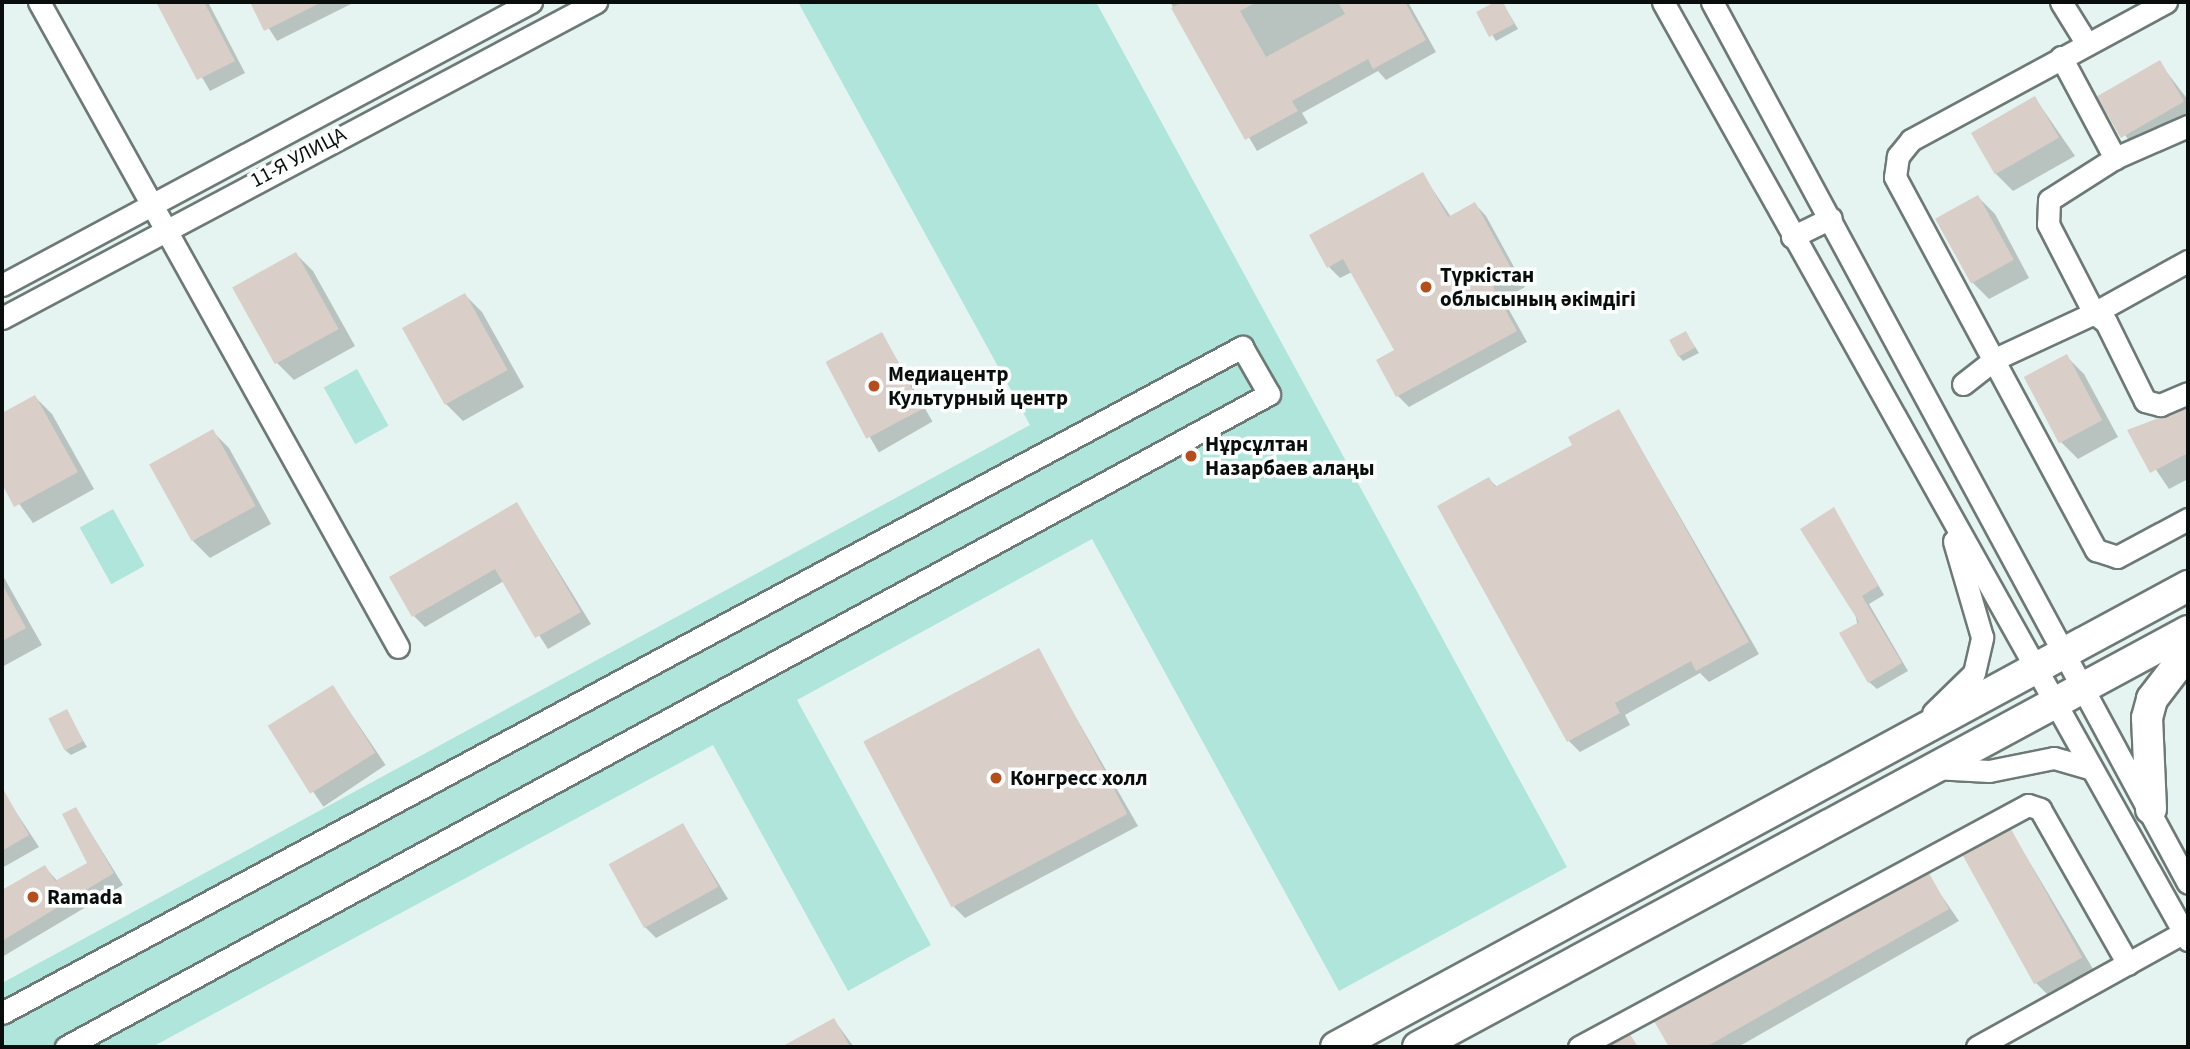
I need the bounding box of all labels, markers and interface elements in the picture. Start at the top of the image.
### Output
street label: 11-Я УЛИЦА [246,121,350,193]
place label: Түркістан облысының әкімдігі [1440,262,1636,312]
marker: Түркістан облысының әкімдігі [1418,279,1434,295]
place label: Медиацентр Культурный центр [888,361,1068,411]
marker: Медиацентр Культурный центр [866,378,882,394]
place label: Нұрсұлтан Назарбаев алаңы [1205,431,1375,481]
marker: Нұрсұлтан Назарбаев алаңы [1183,448,1199,464]
place label: Конгресс холл [1010,765,1148,791]
marker: Конгресс холл [988,770,1004,786]
place label: Ramada [47,884,123,910]
marker: Ramada [25,889,41,905]

